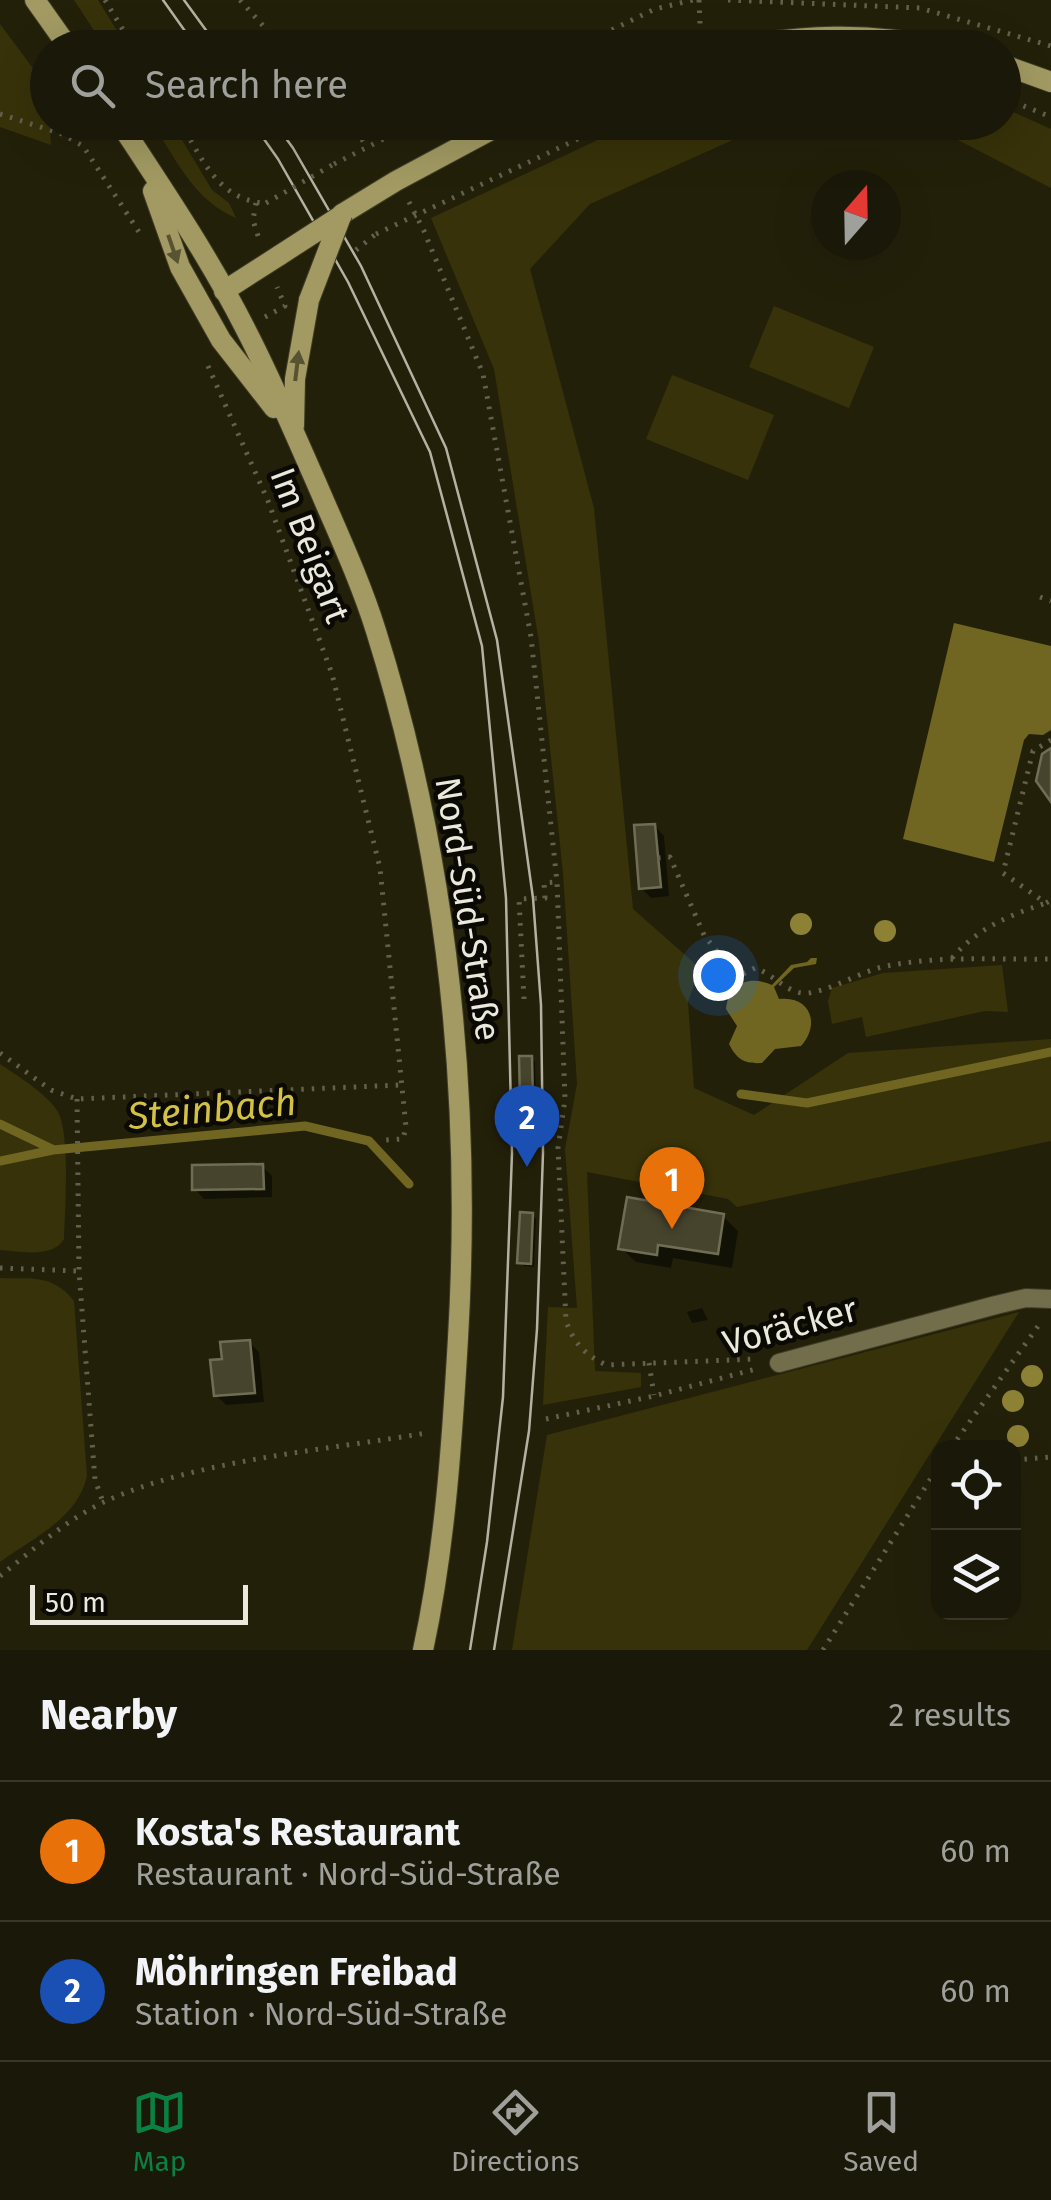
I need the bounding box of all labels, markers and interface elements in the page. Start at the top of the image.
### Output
search box [30,30,1021,140]
icon: search [65,58,120,113]
text: Search here [145,62,348,108]
north arrow [811,170,901,260]
one-way arrow [167,234,182,264]
one-way arrow [289,350,305,381]
street label: Im Beigart [261,462,359,629]
street label: Nord-Süd-Straße [426,774,510,1044]
your location [693,950,744,1001]
water label: Steinbach [125,1079,298,1139]
pin: 2 [494,1084,560,1167]
pin: 1 [640,1146,704,1229]
street label: Voräcker [718,1288,862,1364]
map controls [931,1440,1021,1620]
button: locate [931,1440,1021,1530]
button: layers [931,1530,1021,1620]
scale bar [30,1580,248,1624]
text: 50 m [45,1586,106,1619]
text: Nearby [40,1690,177,1740]
text: 2 results [888,1696,1011,1734]
text: Kosta's Restaurant [135,1809,460,1855]
text: 1 [65,1832,80,1870]
text: 60 m [940,1832,1011,1870]
text: Restaurant · Nord-Süd-Straße [135,1855,561,1893]
text: Möhringen Freibad [135,1949,458,1995]
text: 2 [64,1972,81,2010]
text: 60 m [940,1972,1011,2010]
text: Station · Nord-Süd-Straße [135,1995,507,2033]
tab: Map [132,2085,187,2178]
tab: Directions [451,2085,579,2178]
tab: Saved [843,2085,919,2178]

